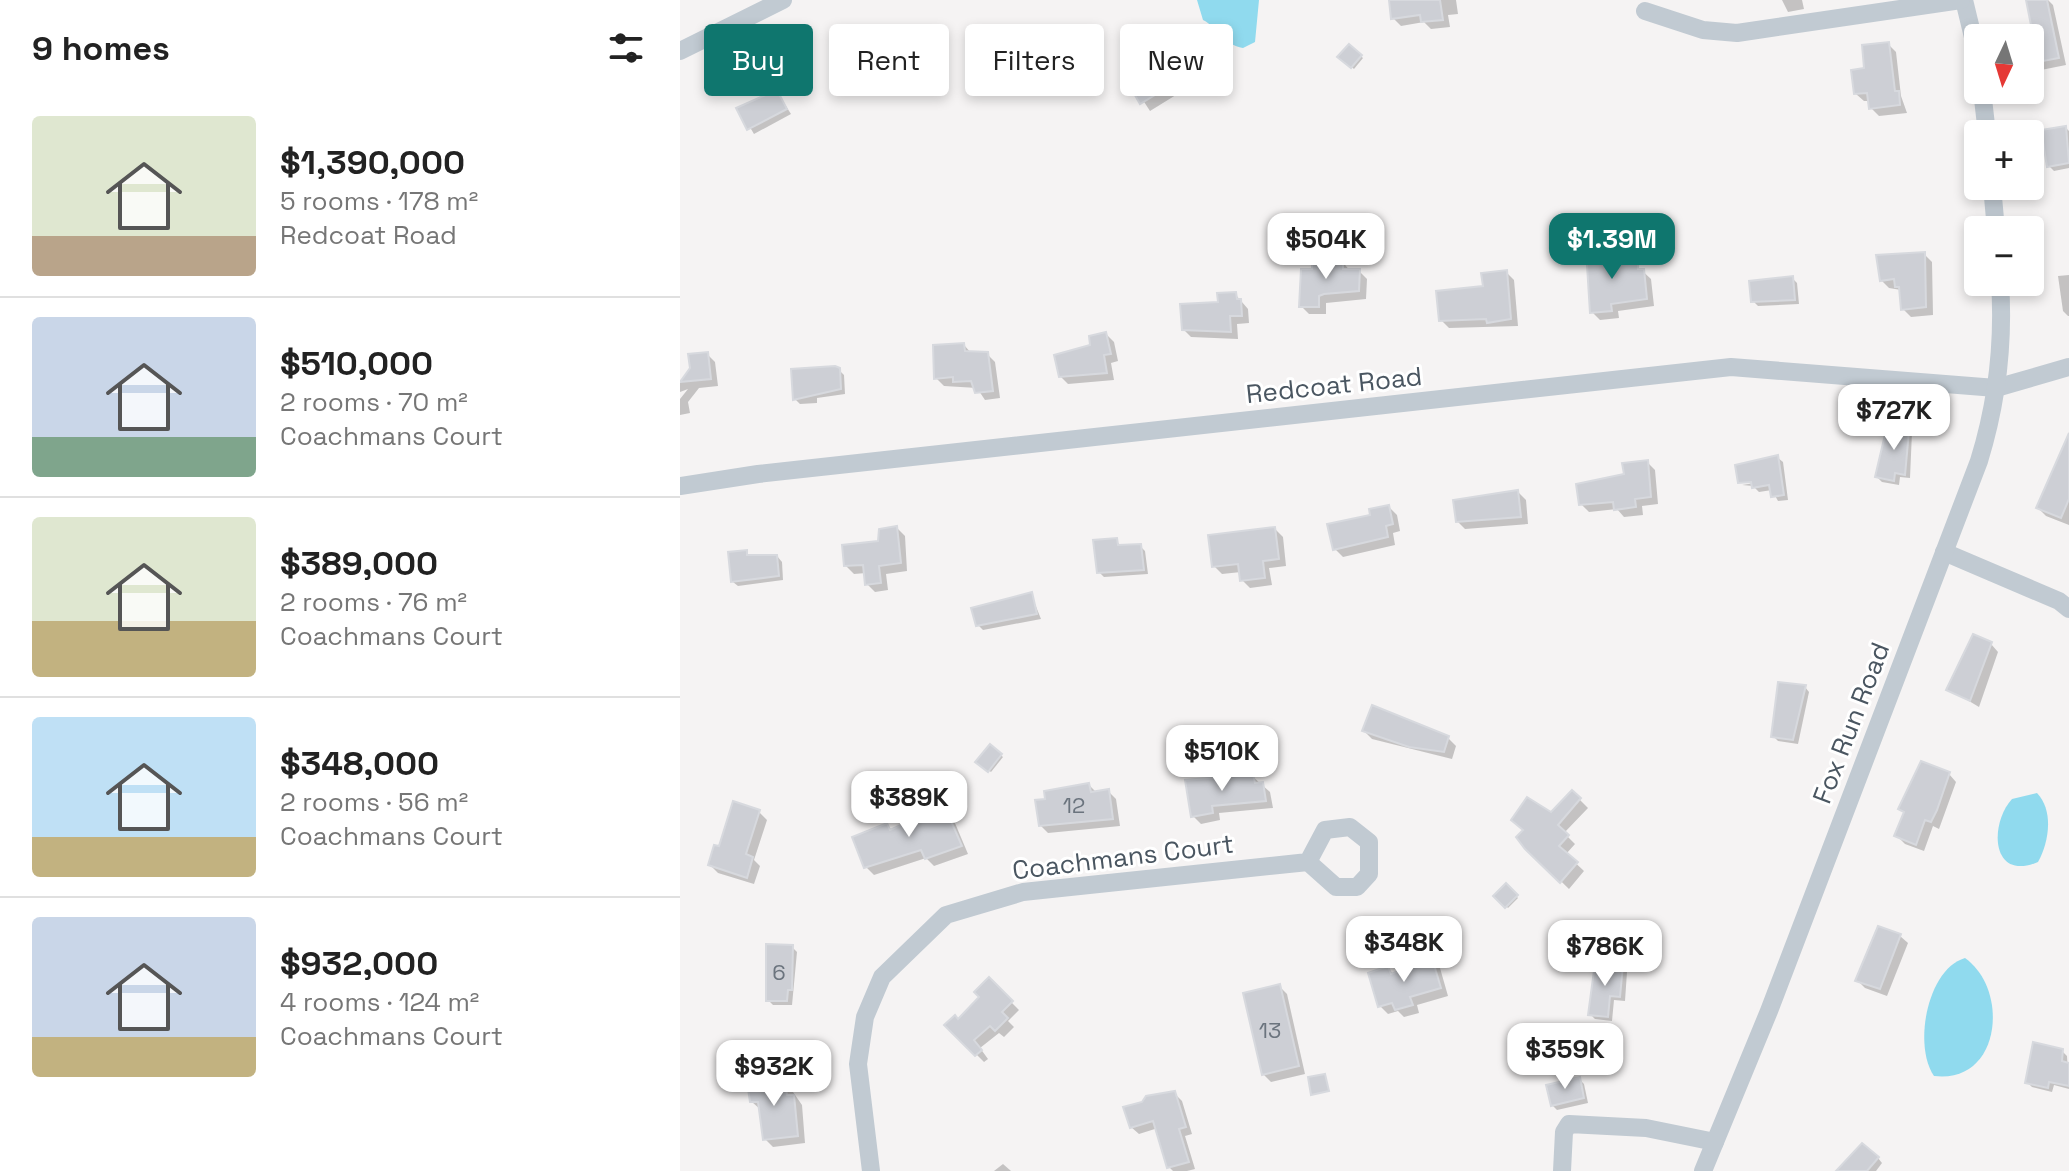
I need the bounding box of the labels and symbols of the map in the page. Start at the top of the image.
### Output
north arrow [1964,24,2044,104]
pin: $504K [1270,213,1382,281]
pin: $1.39M [1547,213,1677,281]
street label: Redcoat Road [1244,359,1424,411]
pin: $727K [1838,384,1950,452]
street label: Fox Run Road [1805,638,1897,808]
pin: $510K [1166,725,1278,793]
pin: $389K [853,771,965,839]
house number: 12 [1063,791,1085,819]
street label: Coachmans Court [1010,827,1236,887]
pin: $348K [1348,916,1460,984]
pin: $786K [1549,920,1661,988]
house number: 6 [772,958,786,986]
house number: 13 [1259,1016,1281,1044]
pin: $359K [1509,1023,1621,1091]
pin: $932K [718,1040,830,1108]

